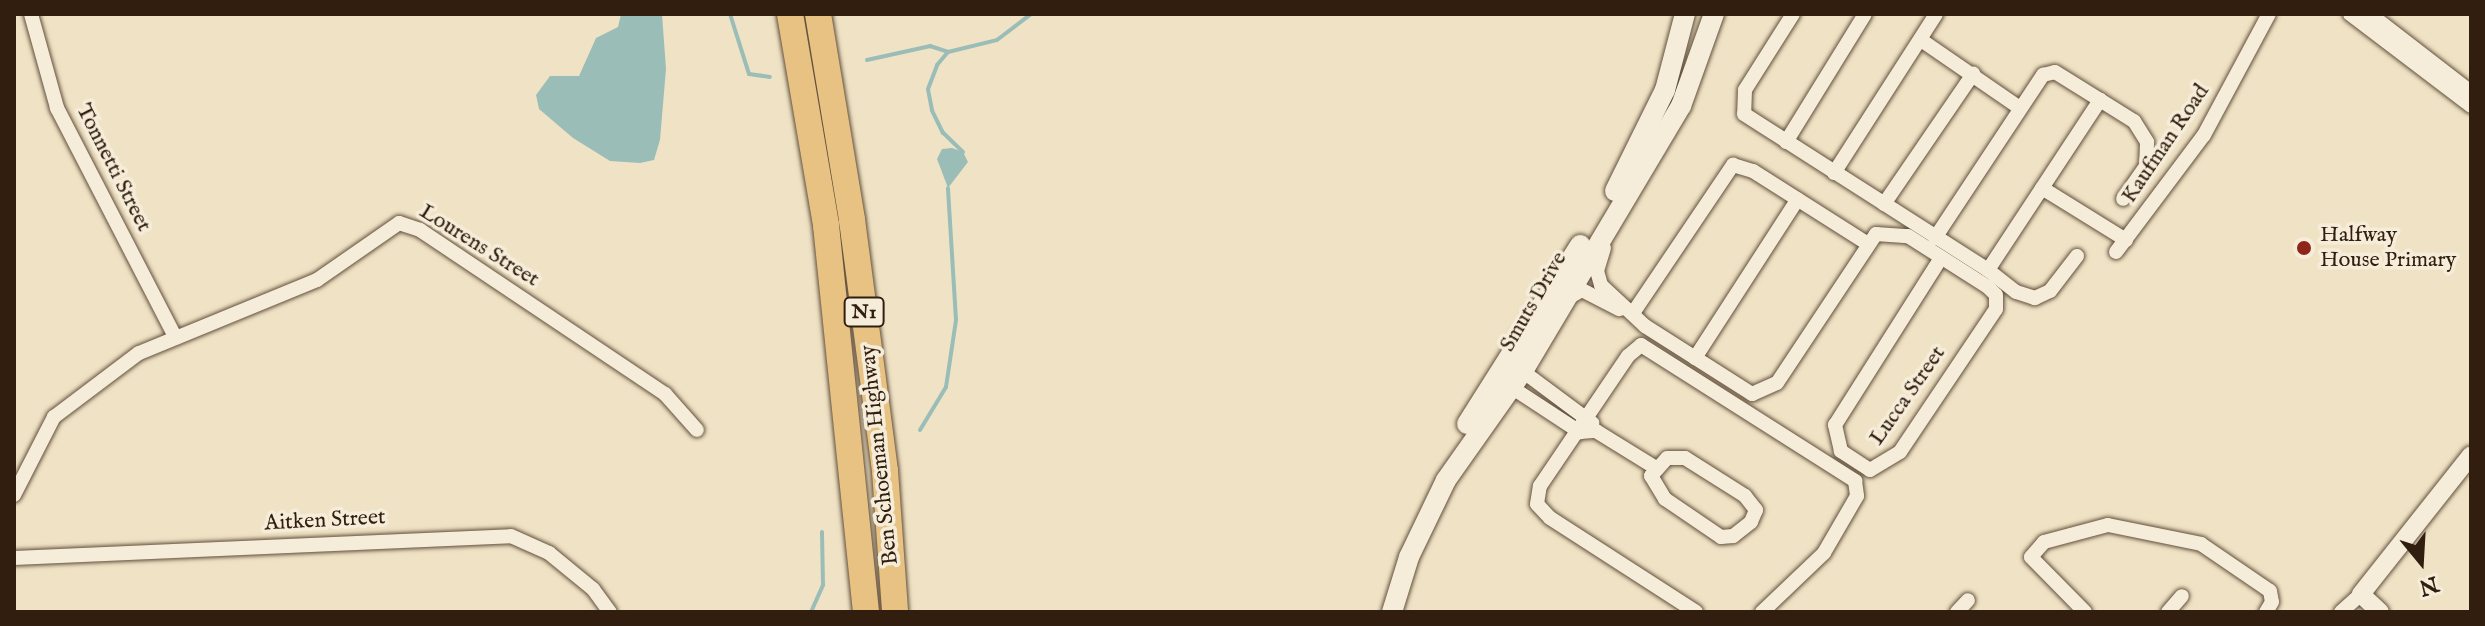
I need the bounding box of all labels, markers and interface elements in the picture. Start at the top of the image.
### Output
street label: Kaufman Road [2117,80,2215,208]
street label: Tonnetti Street [70,100,156,236]
street label: Lourens Street [414,199,544,293]
place label: Halfway House Primary [2320,222,2456,274]
marker: Halfway House Primary [2295,239,2313,257]
street label: Smuts Drive [1495,247,1573,357]
road number: N1 [842,296,886,328]
street label: Lucca Street [1864,341,1952,451]
street label: Ben Schoeman Highway [855,344,905,566]
street label: Aitken Street [264,505,386,537]
north arrow [2381,522,2461,602]
text: N [2415,569,2442,601]

